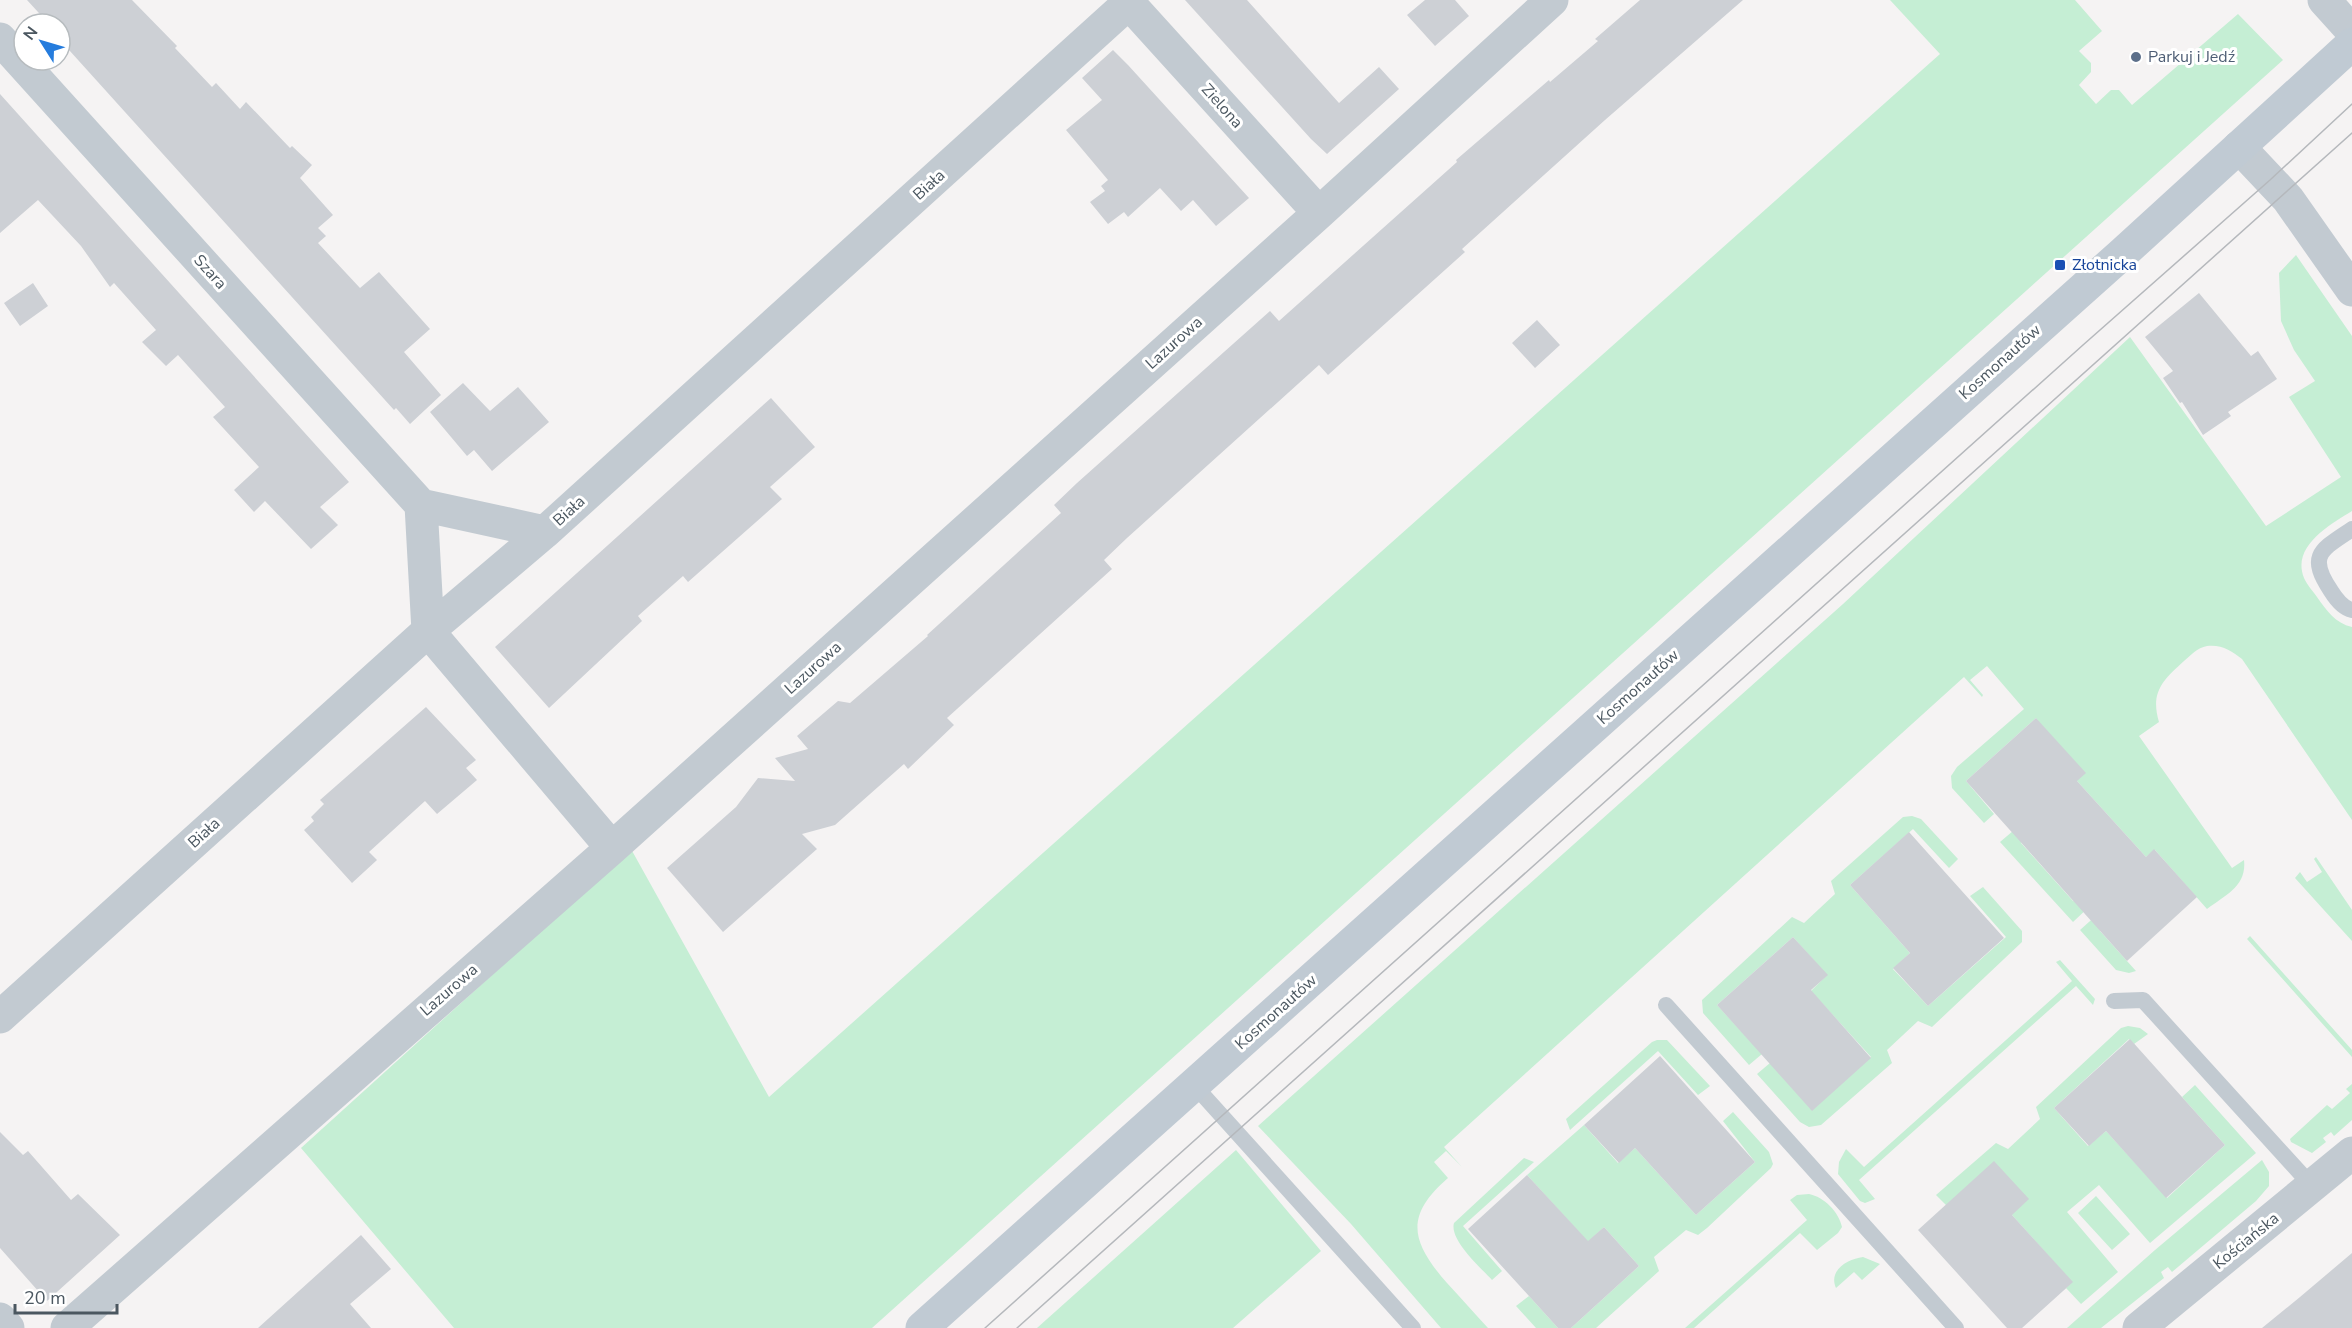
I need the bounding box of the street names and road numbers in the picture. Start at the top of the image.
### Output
street label: Zielona [1196,79,1248,133]
street label: Biała [908,165,950,205]
street label: Szara [189,250,231,294]
street label: Lazurowa [1141,311,1207,375]
street label: Kosmonautów [1954,319,2046,405]
street label: Biała [548,491,590,531]
street label: Lazurowa [780,636,846,700]
street label: Kosmonautów [1592,644,1684,730]
street label: Biała [183,813,225,853]
street label: Lazurowa [415,959,483,1021]
street label: Kosmonautów [1230,969,1322,1055]
street label: Kościańska [2208,1208,2284,1274]

